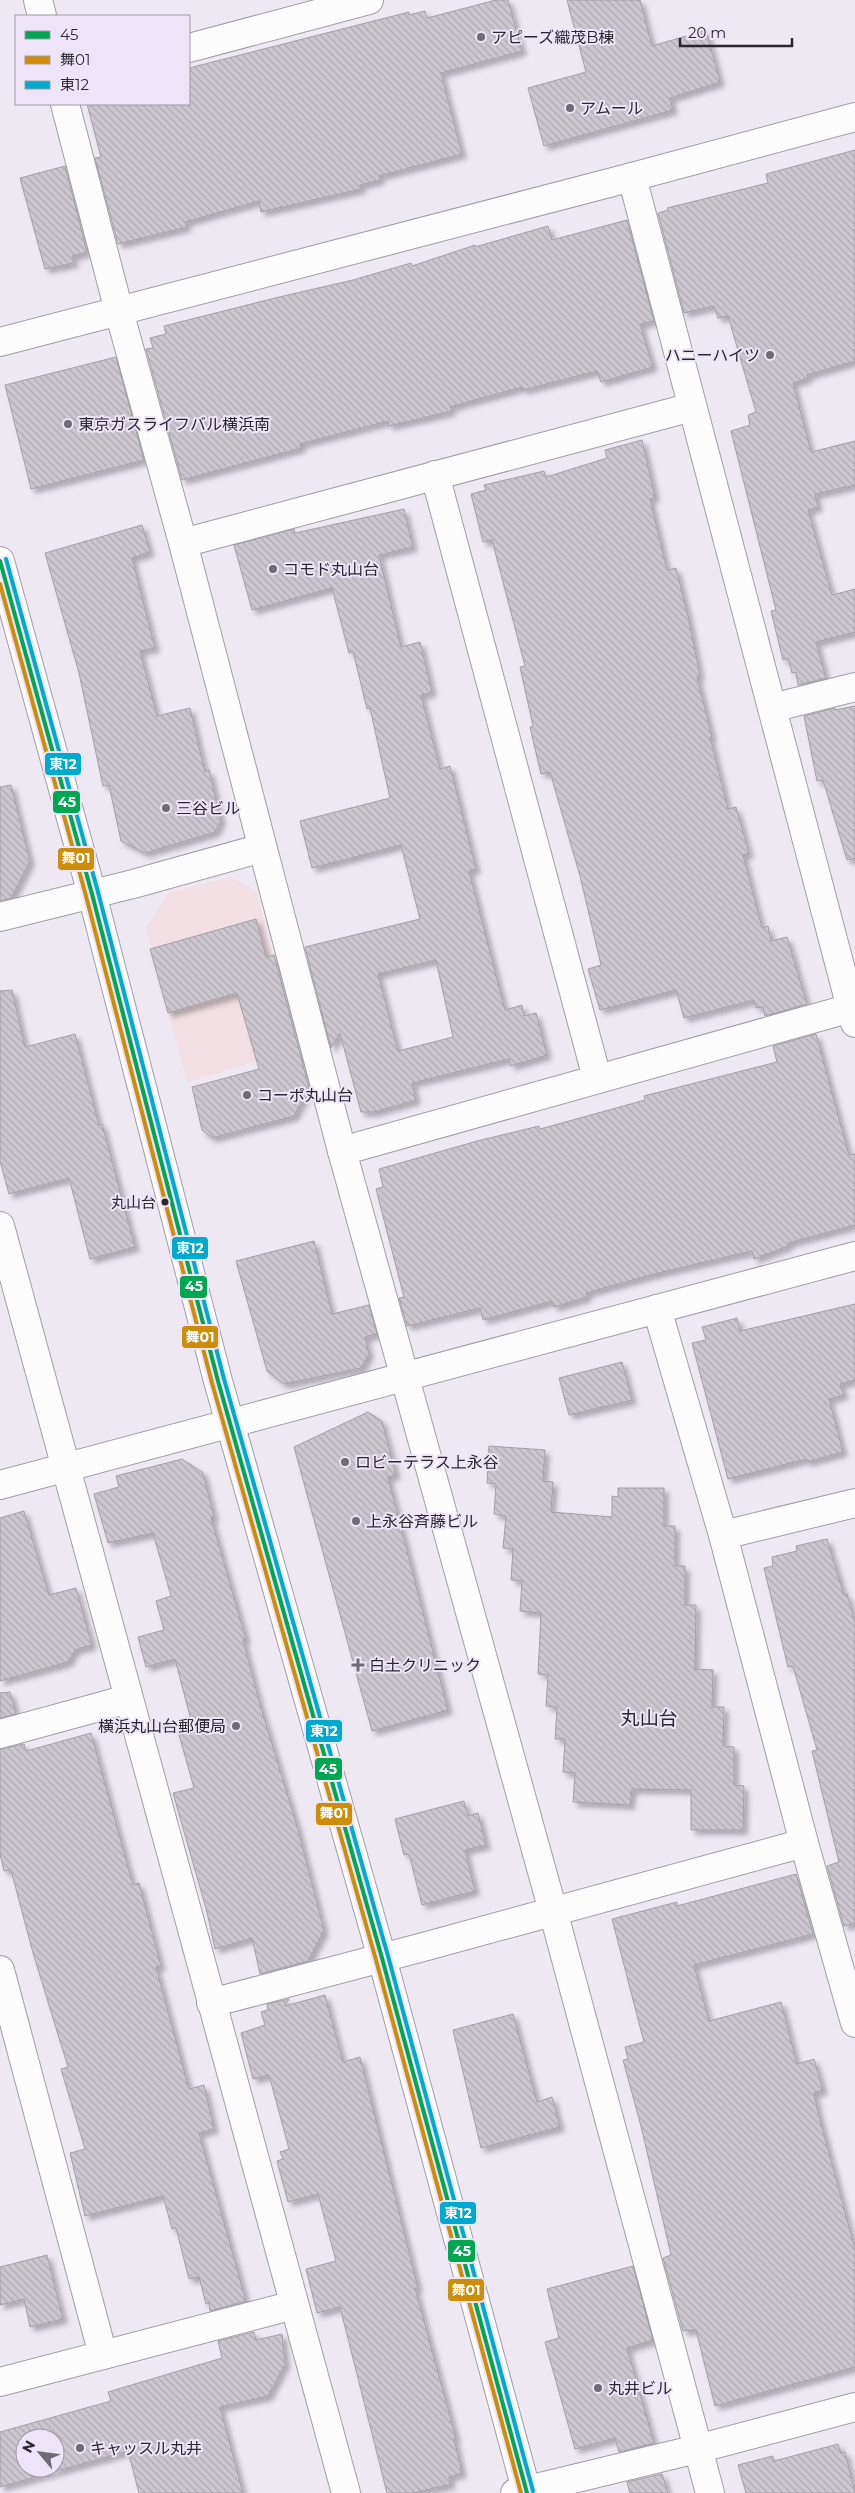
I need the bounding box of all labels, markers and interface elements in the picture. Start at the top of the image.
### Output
legend [15,15,190,105]
scale bar [680,15,792,47]
text: 20 m [688,23,726,42]
text: 45 [60,25,78,44]
place label: アピーズ織茂B棟 [491,28,614,47]
marker: アピーズ織茂B棟 [475,31,487,43]
text: 舞01 [60,50,90,69]
text: 東12 [60,75,89,94]
place label: アムール [580,99,643,118]
marker: アムール [564,102,576,114]
place label: ハニーハイツ [665,346,760,365]
marker: ハニーハイツ [764,349,776,361]
place label: 東京ガスライフバル横浜南 [78,415,270,434]
marker: 東京ガスライフバル横浜南 [62,418,74,430]
place label: コモド丸山台 [283,560,379,579]
marker: コモド丸山台 [267,563,279,575]
line badge: 東12 [44,752,82,776]
text: 東12 [49,755,77,773]
line badge: 45 [52,790,81,814]
text: 45 [58,793,76,811]
place label: 三谷ビル [176,799,240,818]
marker: 三谷ビル [160,802,172,814]
line badge: 舞01 [57,847,95,871]
text: 舞01 [62,849,90,867]
place label: コーポ丸山台 [257,1086,353,1105]
marker: コーポ丸山台 [241,1089,253,1101]
place label: 丸山台 [111,1193,156,1212]
marker: 丸山台 [160,1197,170,1207]
line badge: 東12 [171,1236,209,1260]
text: 東12 [176,1239,204,1257]
line badge: 45 [179,1275,208,1299]
text: 45 [185,1277,203,1295]
line badge: 舞01 [181,1325,219,1349]
text: 舞01 [186,1328,214,1346]
place label: ロビーテラス上永谷 [355,1453,499,1472]
marker: ロビーテラス上永谷 [339,1456,351,1468]
place label: 上永谷斉藤ビル [366,1512,478,1531]
marker: 上永谷斉藤ビル [350,1515,362,1527]
place label: 白土クリニック [369,1656,481,1675]
marker: 白土クリニック [351,1658,365,1672]
district label: 丸山台 [620,1707,678,1730]
place label: 横浜丸山台郵便局 [98,1717,226,1736]
line badge: 東12 [305,1719,343,1743]
marker: 横浜丸山台郵便局 [230,1720,242,1732]
text: 東12 [310,1722,338,1740]
line badge: 45 [314,1757,343,1781]
text: 45 [319,1760,337,1778]
line badge: 舞01 [315,1802,353,1826]
text: 舞01 [320,1804,348,1822]
line badge: 東12 [439,2201,477,2225]
text: 東12 [444,2204,472,2222]
line badge: 45 [447,2239,476,2263]
text: 45 [453,2242,471,2260]
line badge: 舞01 [447,2278,485,2302]
text: 舞01 [452,2281,480,2299]
place label: 丸井ビル [608,2379,672,2398]
marker: 丸井ビル [592,2382,604,2394]
north arrow [15,2428,65,2478]
text: N [18,2437,39,2456]
place label: キャッスル丸井 [90,2439,202,2458]
marker: キャッスル丸井 [74,2442,86,2454]

